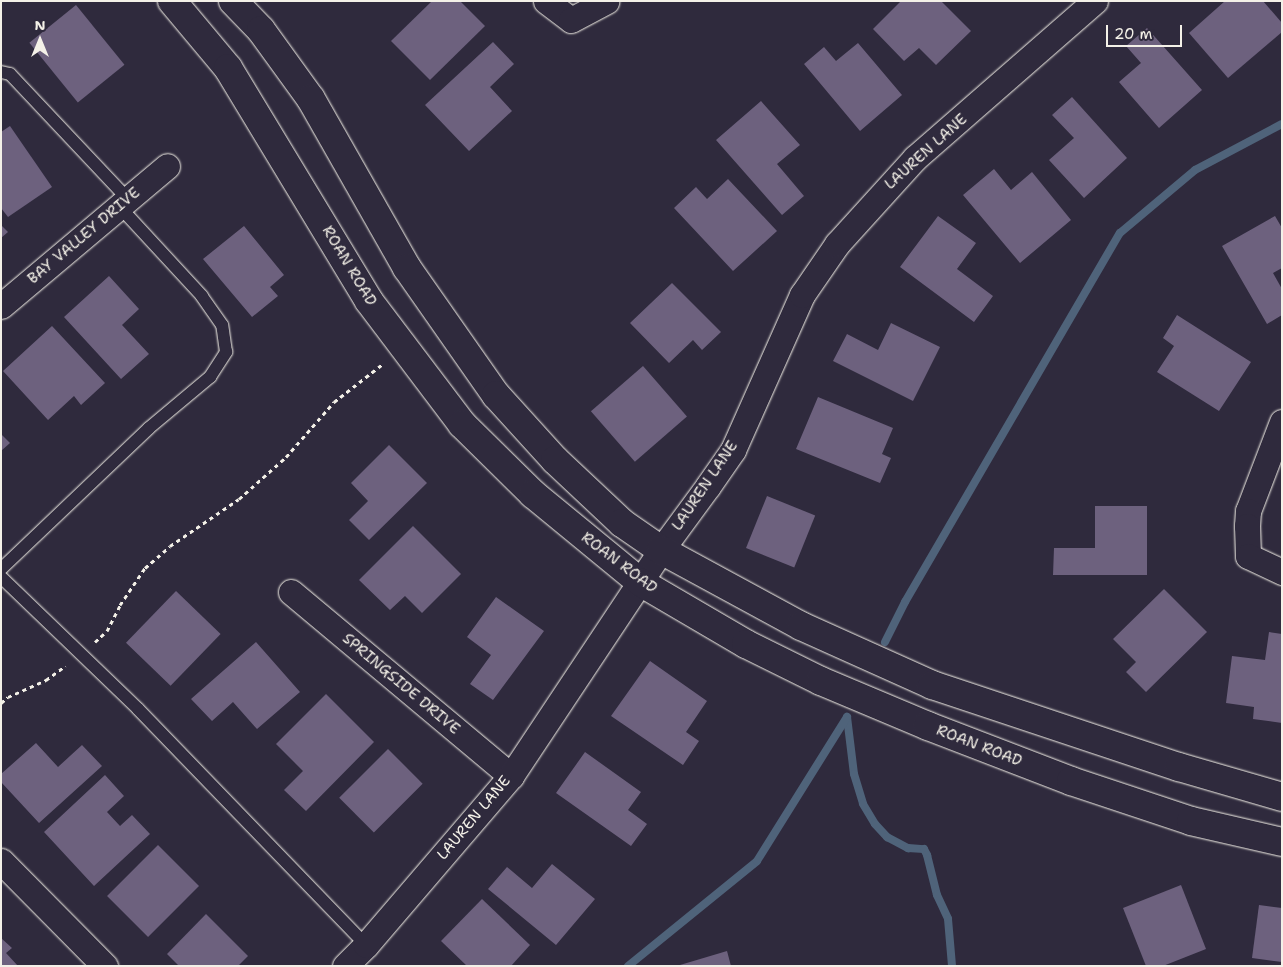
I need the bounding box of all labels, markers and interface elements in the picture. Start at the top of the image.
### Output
north arrow [15,15,65,65]
scale bar [1108,15,1184,47]
text: N [34,16,46,34]
text: 20 m [1114,24,1153,44]
street label: LAUREN LANE [881,110,971,194]
street label: BAY VALLEY DRIVE [24,184,144,288]
street label: ROAN ROAD [318,223,380,309]
street label: LAUREN LANE [668,438,742,534]
street label: ROAN ROAD [578,529,660,597]
street label: SPRINGSIDE DRIVE [339,630,463,738]
street label: ROAN ROAD [934,721,1024,771]
street label: LAUREN LANE [434,772,514,864]

